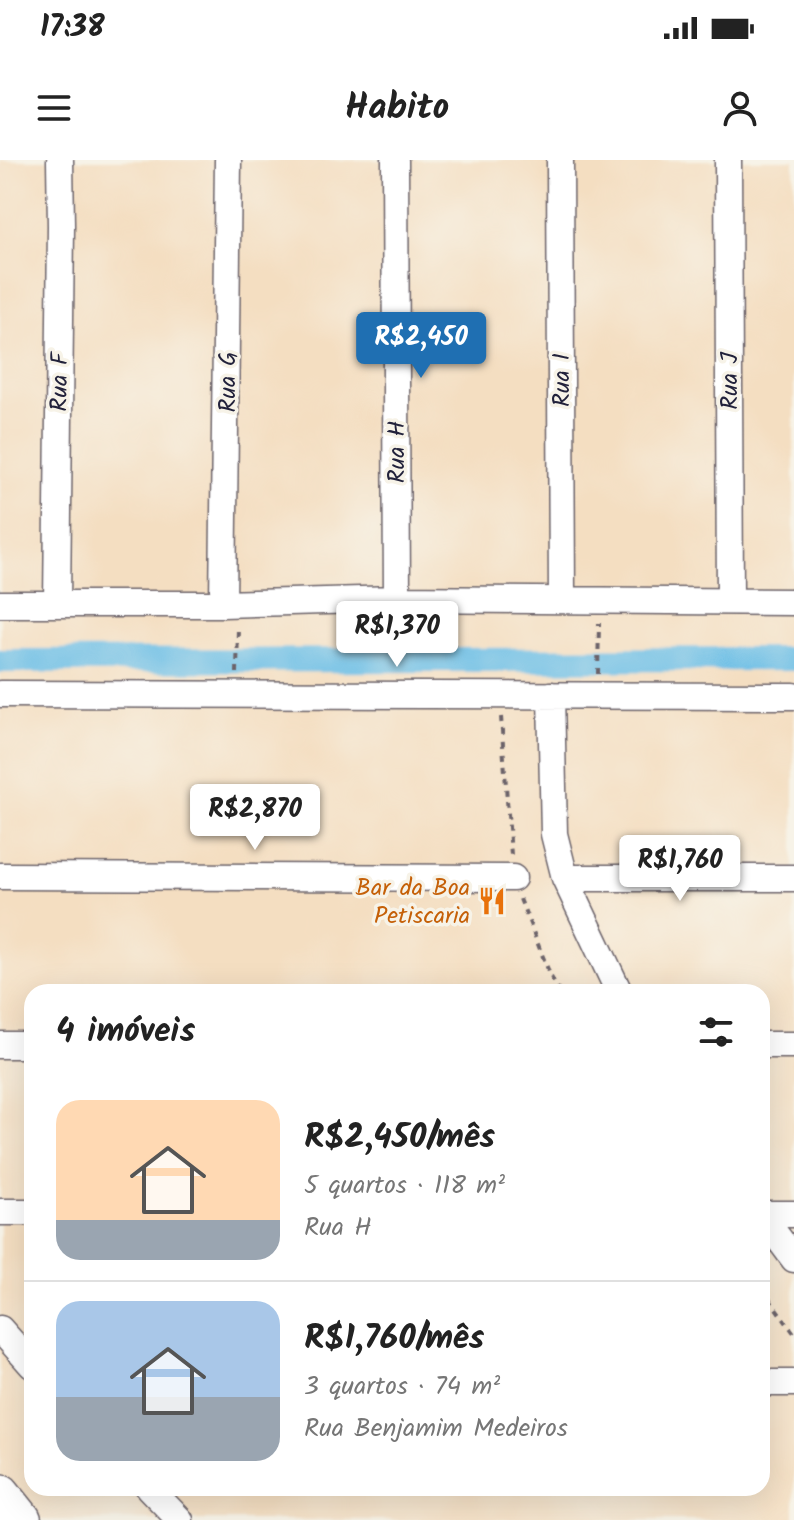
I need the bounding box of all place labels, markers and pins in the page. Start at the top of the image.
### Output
pin: R$2,450 [347,312,495,380]
pin: R$1,370 [323,601,471,669]
pin: R$2,870 [181,784,329,852]
pin: R$1,760 [606,835,754,903]
place label: Bar da Boa Petiscaria [356,869,470,936]
restaurant icon: Bar da Boa Petiscaria [477,886,507,916]

